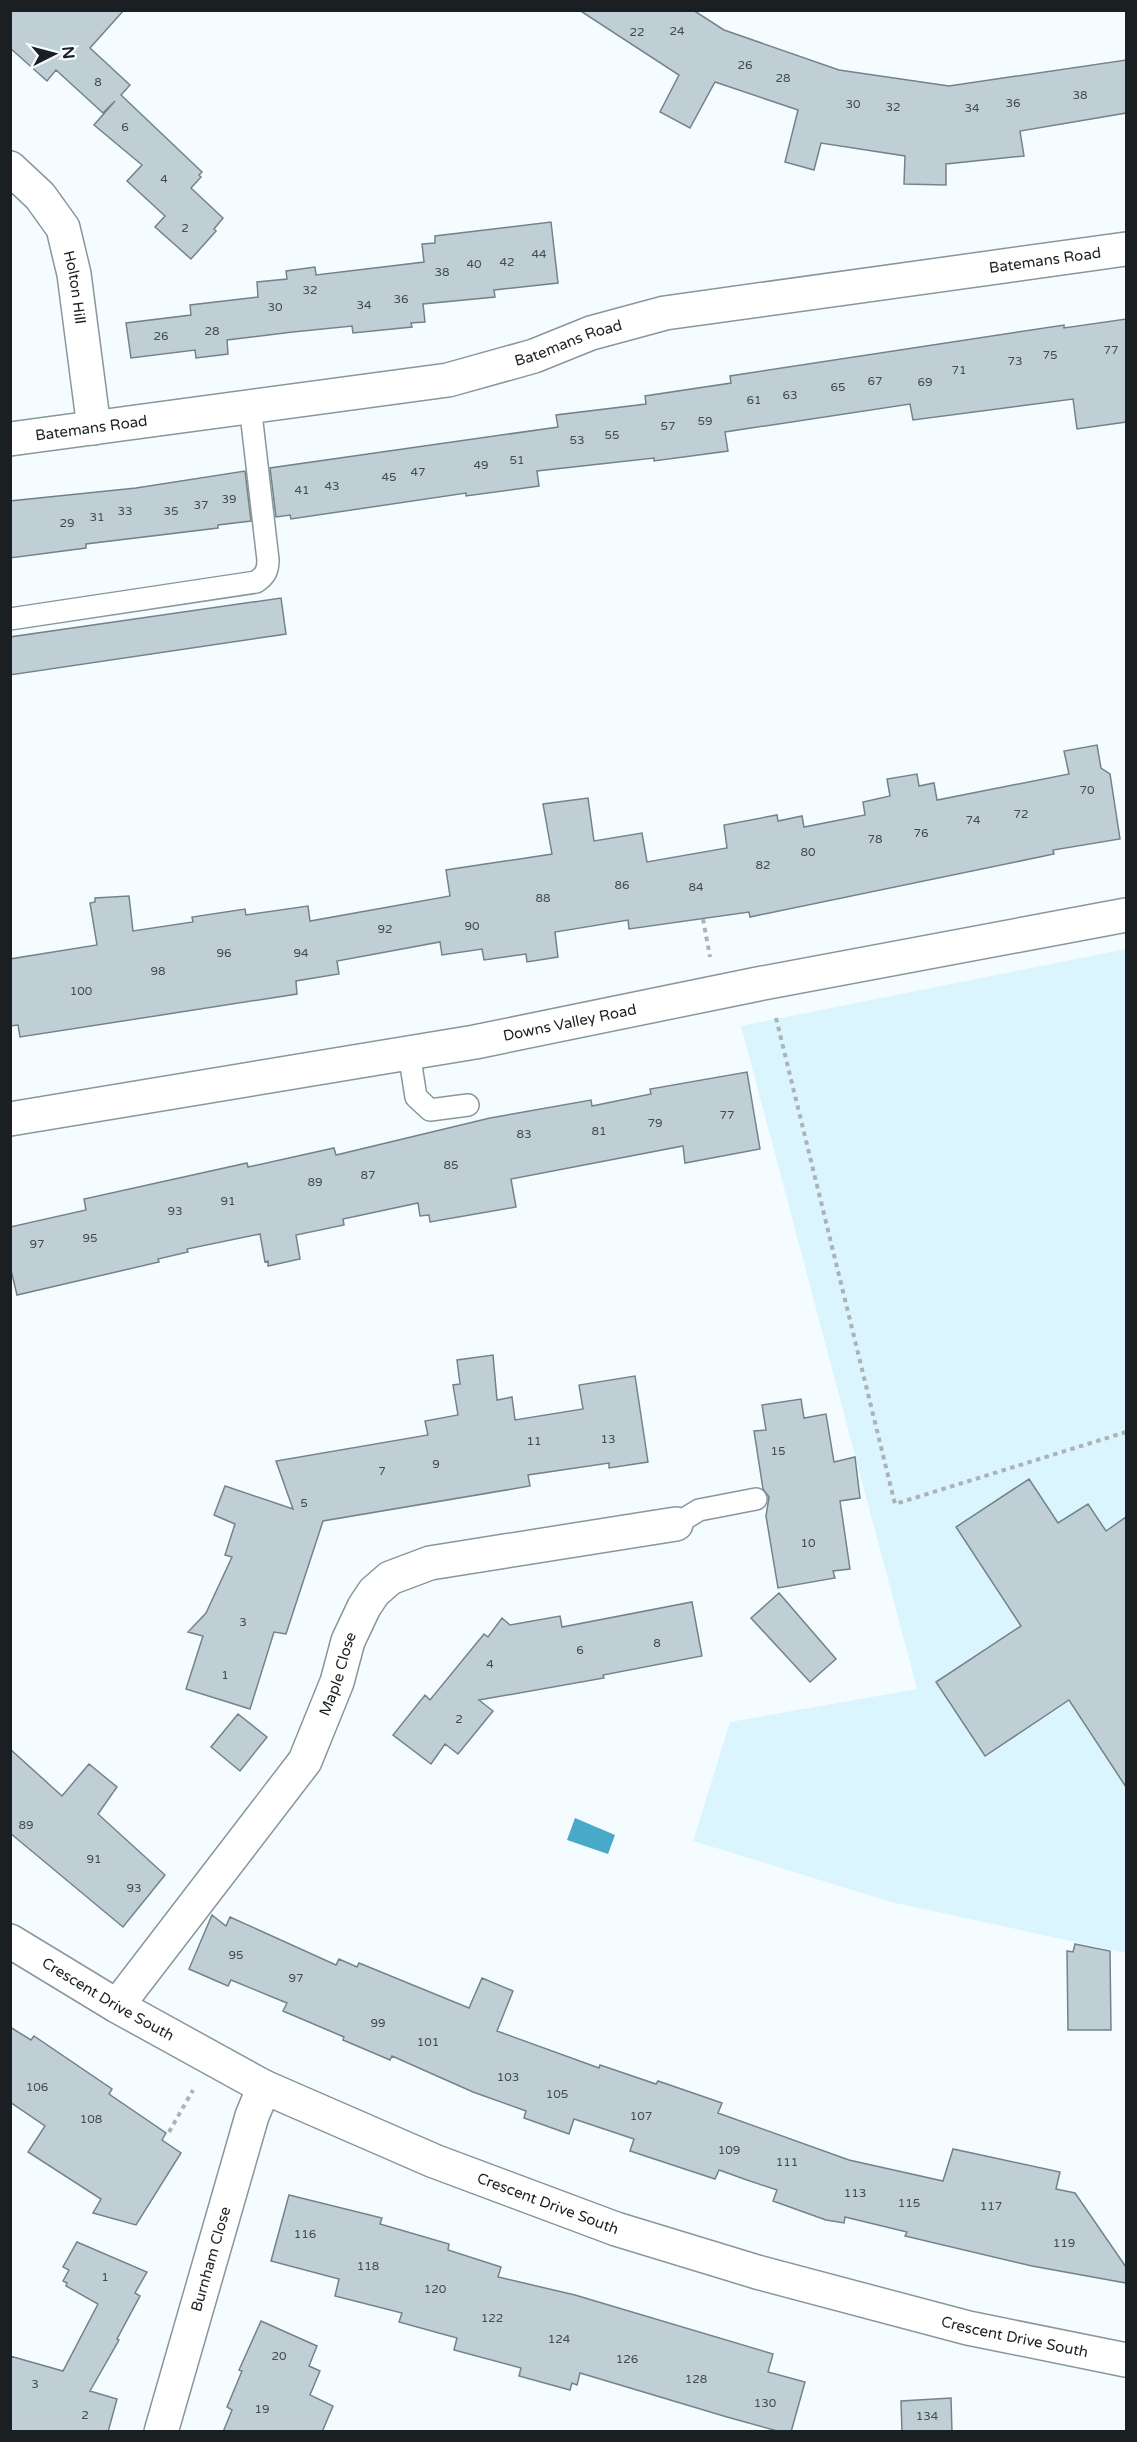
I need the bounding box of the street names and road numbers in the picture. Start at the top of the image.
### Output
street label: Batemans Road [988,244,1102,277]
street label: Holton Hill [60,249,89,325]
street label: Batemans Road [513,316,624,370]
street label: Batemans Road [34,412,148,445]
street label: Downs Valley Road [501,1000,638,1045]
street label: Maple Close [315,1629,360,1719]
street label: Crescent Drive South [39,1954,177,2045]
street label: Crescent Drive South [475,2169,621,2238]
street label: Burnham Close [187,2204,234,2314]
street label: Crescent Drive South [939,2312,1090,2361]

